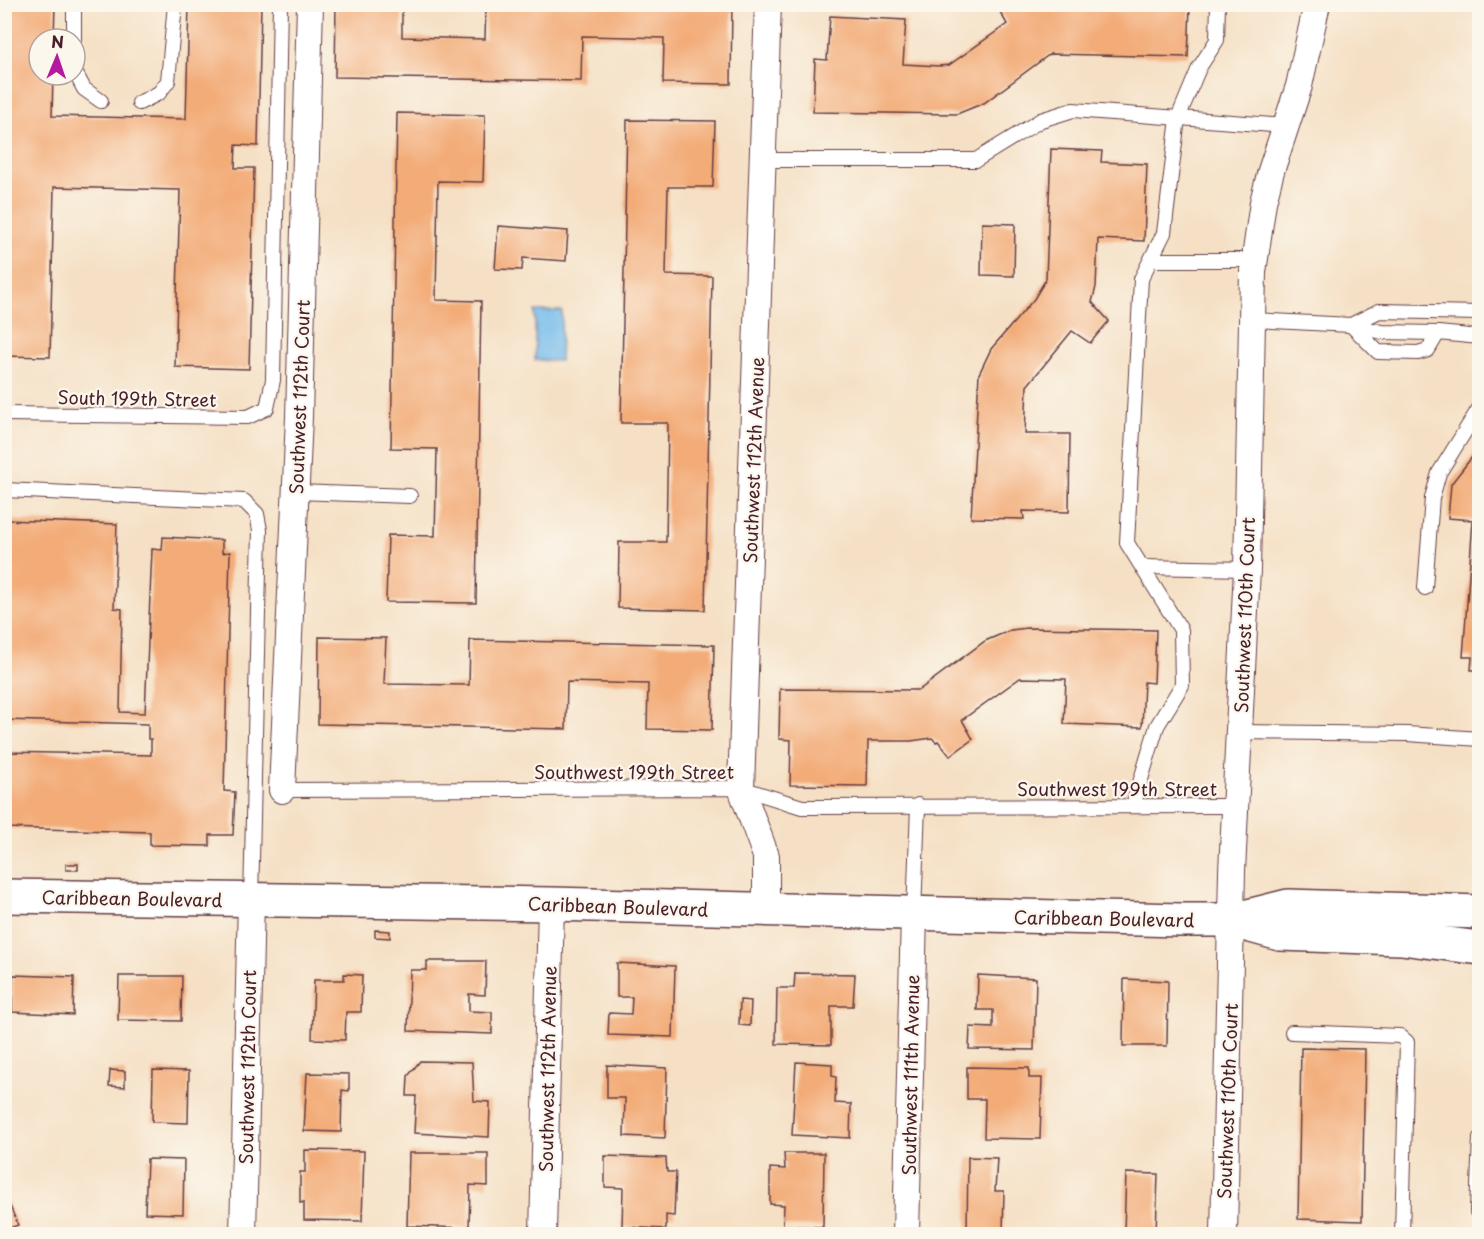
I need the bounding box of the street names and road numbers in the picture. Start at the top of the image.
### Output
street label: Southwest 112th Court [282,299,316,495]
street label: Southwest 112th Avenue [736,356,770,564]
street label: South 199th Street [57,383,217,413]
street label: Southwest 110th Court [1227,517,1261,713]
street label: Southwest 199th Street [534,758,734,785]
street label: Southwest 199th Street [1017,775,1217,802]
street label: Caribbean Boulevard [41,883,223,913]
street label: Caribbean Boulevard [527,889,709,923]
street label: Caribbean Boulevard [1013,903,1195,933]
street label: Southwest 112th Avenue [532,965,562,1172]
street label: Southwest 112th Court [232,969,262,1165]
street label: Southwest 111th Avenue [895,974,925,1176]
street label: Southwest 110th Court [1210,1003,1244,1199]

